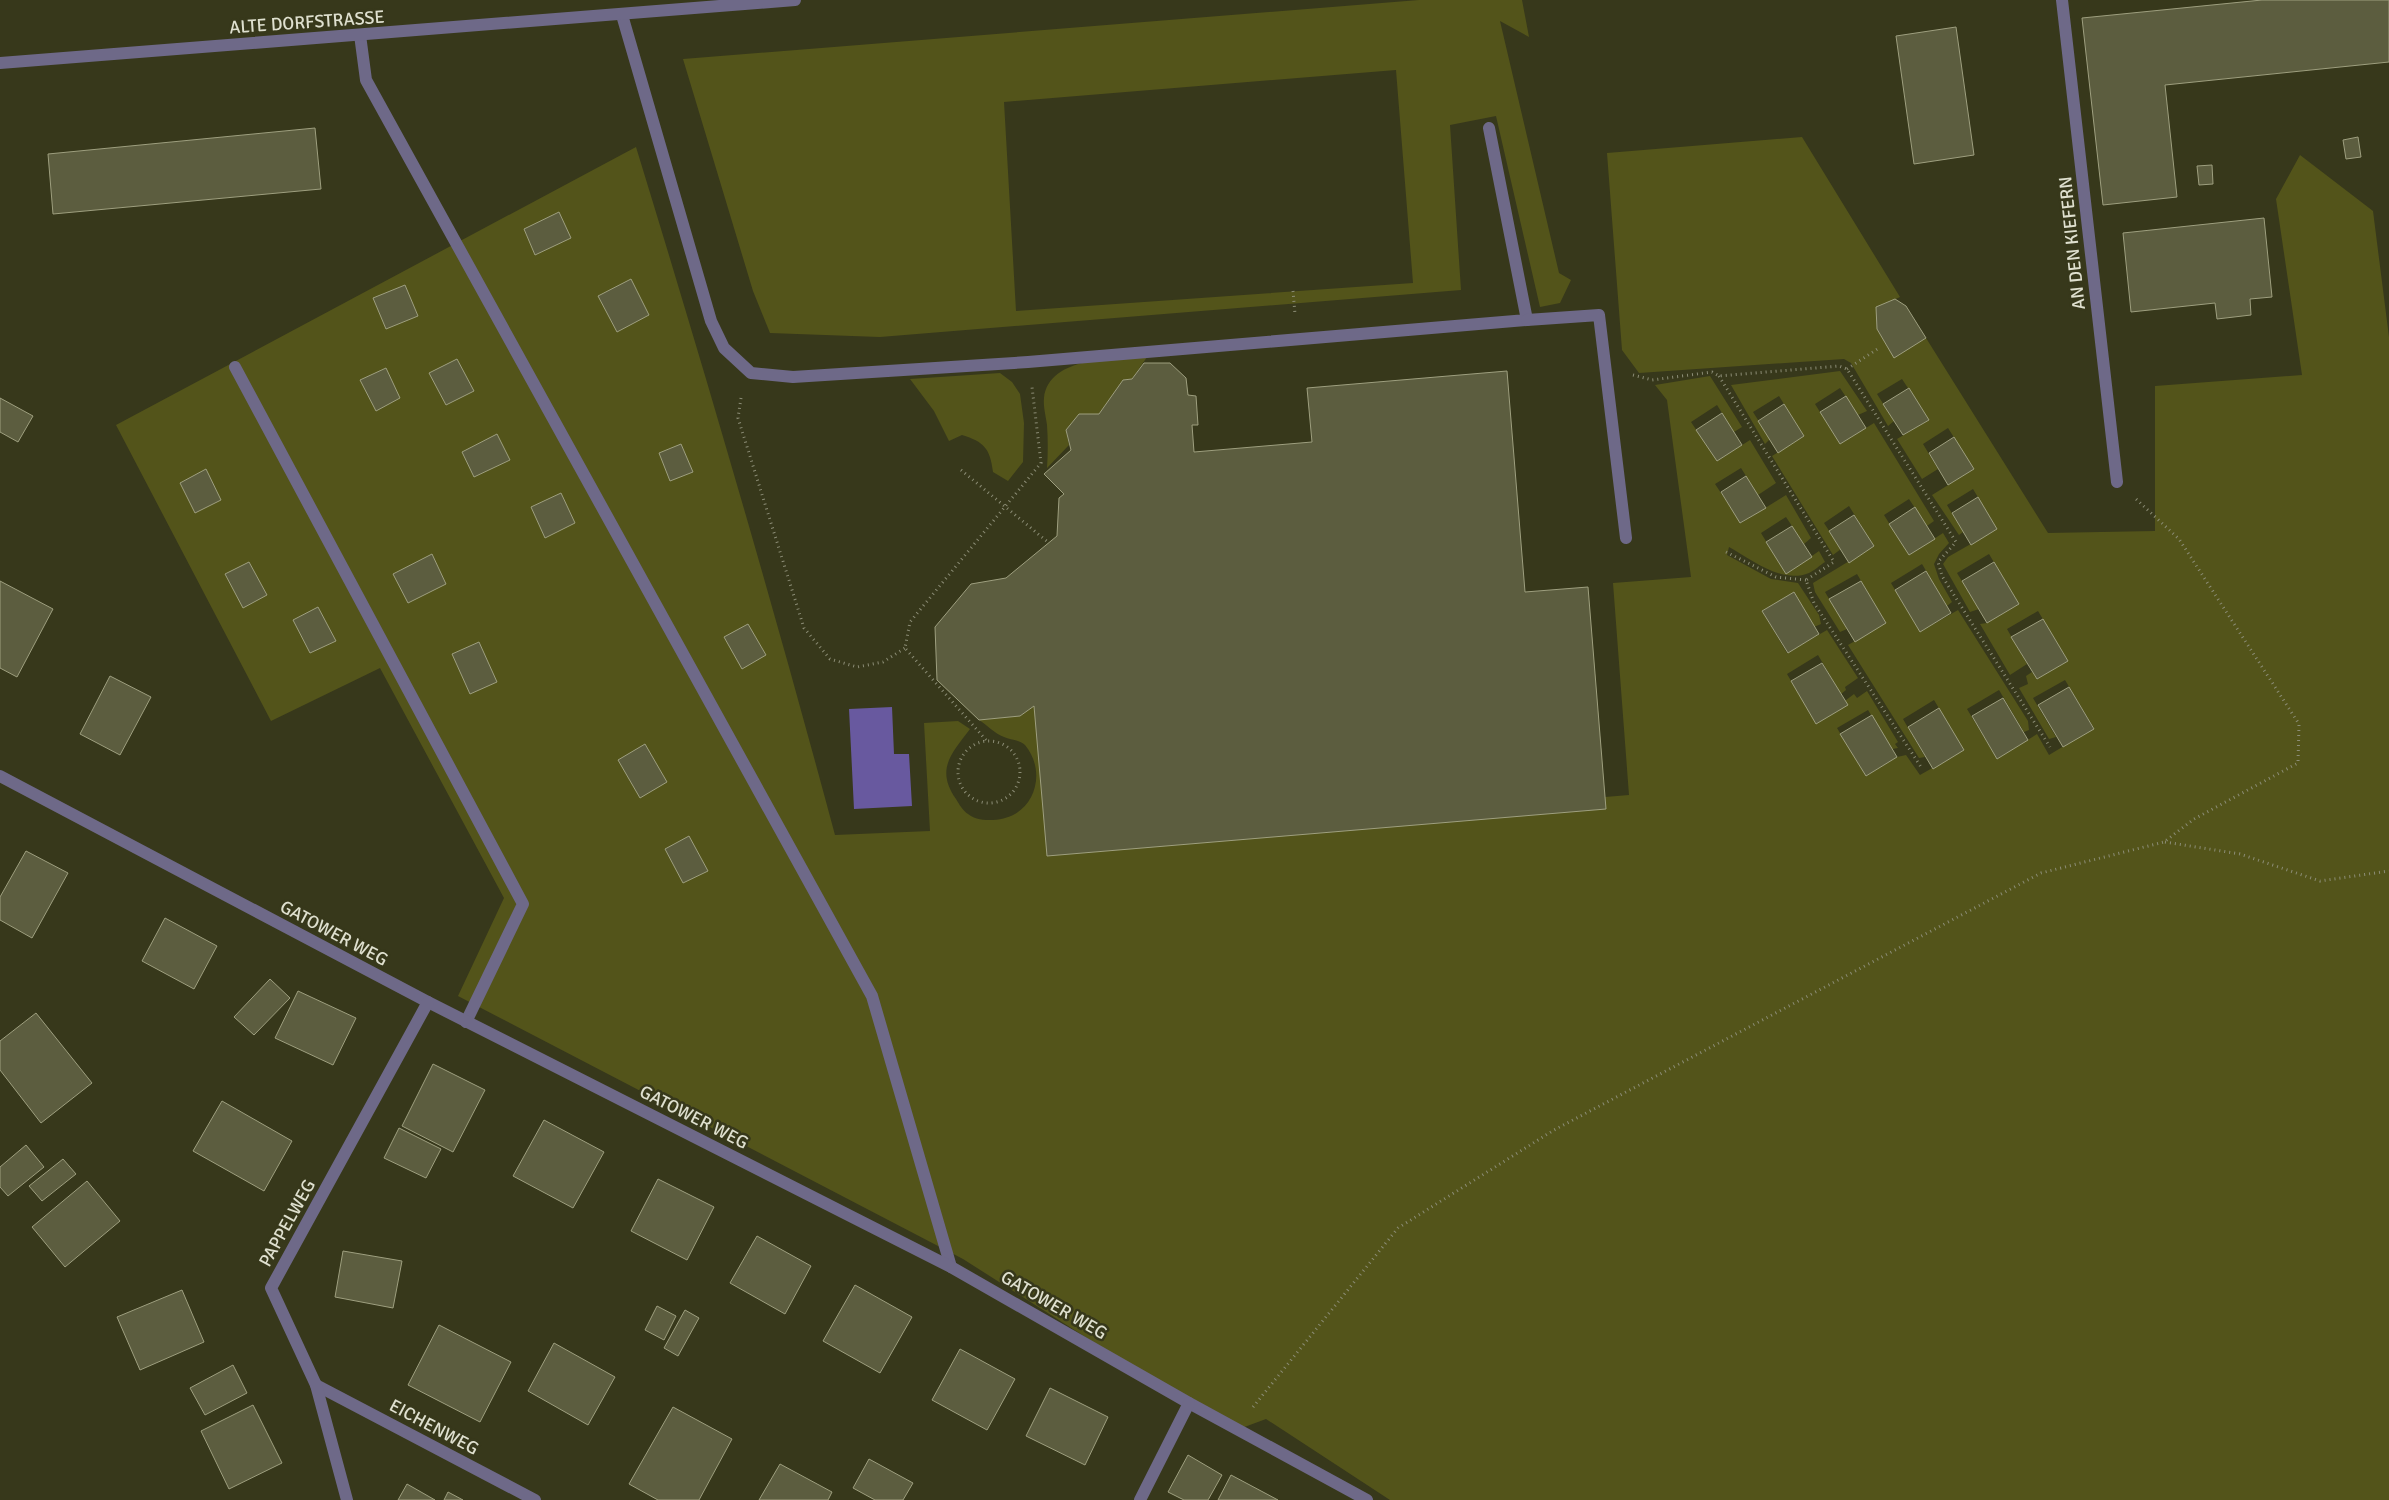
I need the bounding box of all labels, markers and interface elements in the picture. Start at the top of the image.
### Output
street label: ALTE DORFSTRASSE [229,6,385,38]
street label: AN DEN KIEFERN [2054,175,2090,311]
street label: GATOWER WEG [276,895,392,971]
street label: GATOWER WEG [636,1080,752,1154]
street label: PAPPELWEG [254,1176,320,1270]
street label: GATOWER WEG [997,1266,1111,1344]
street label: EICHENWEG [386,1394,482,1460]

